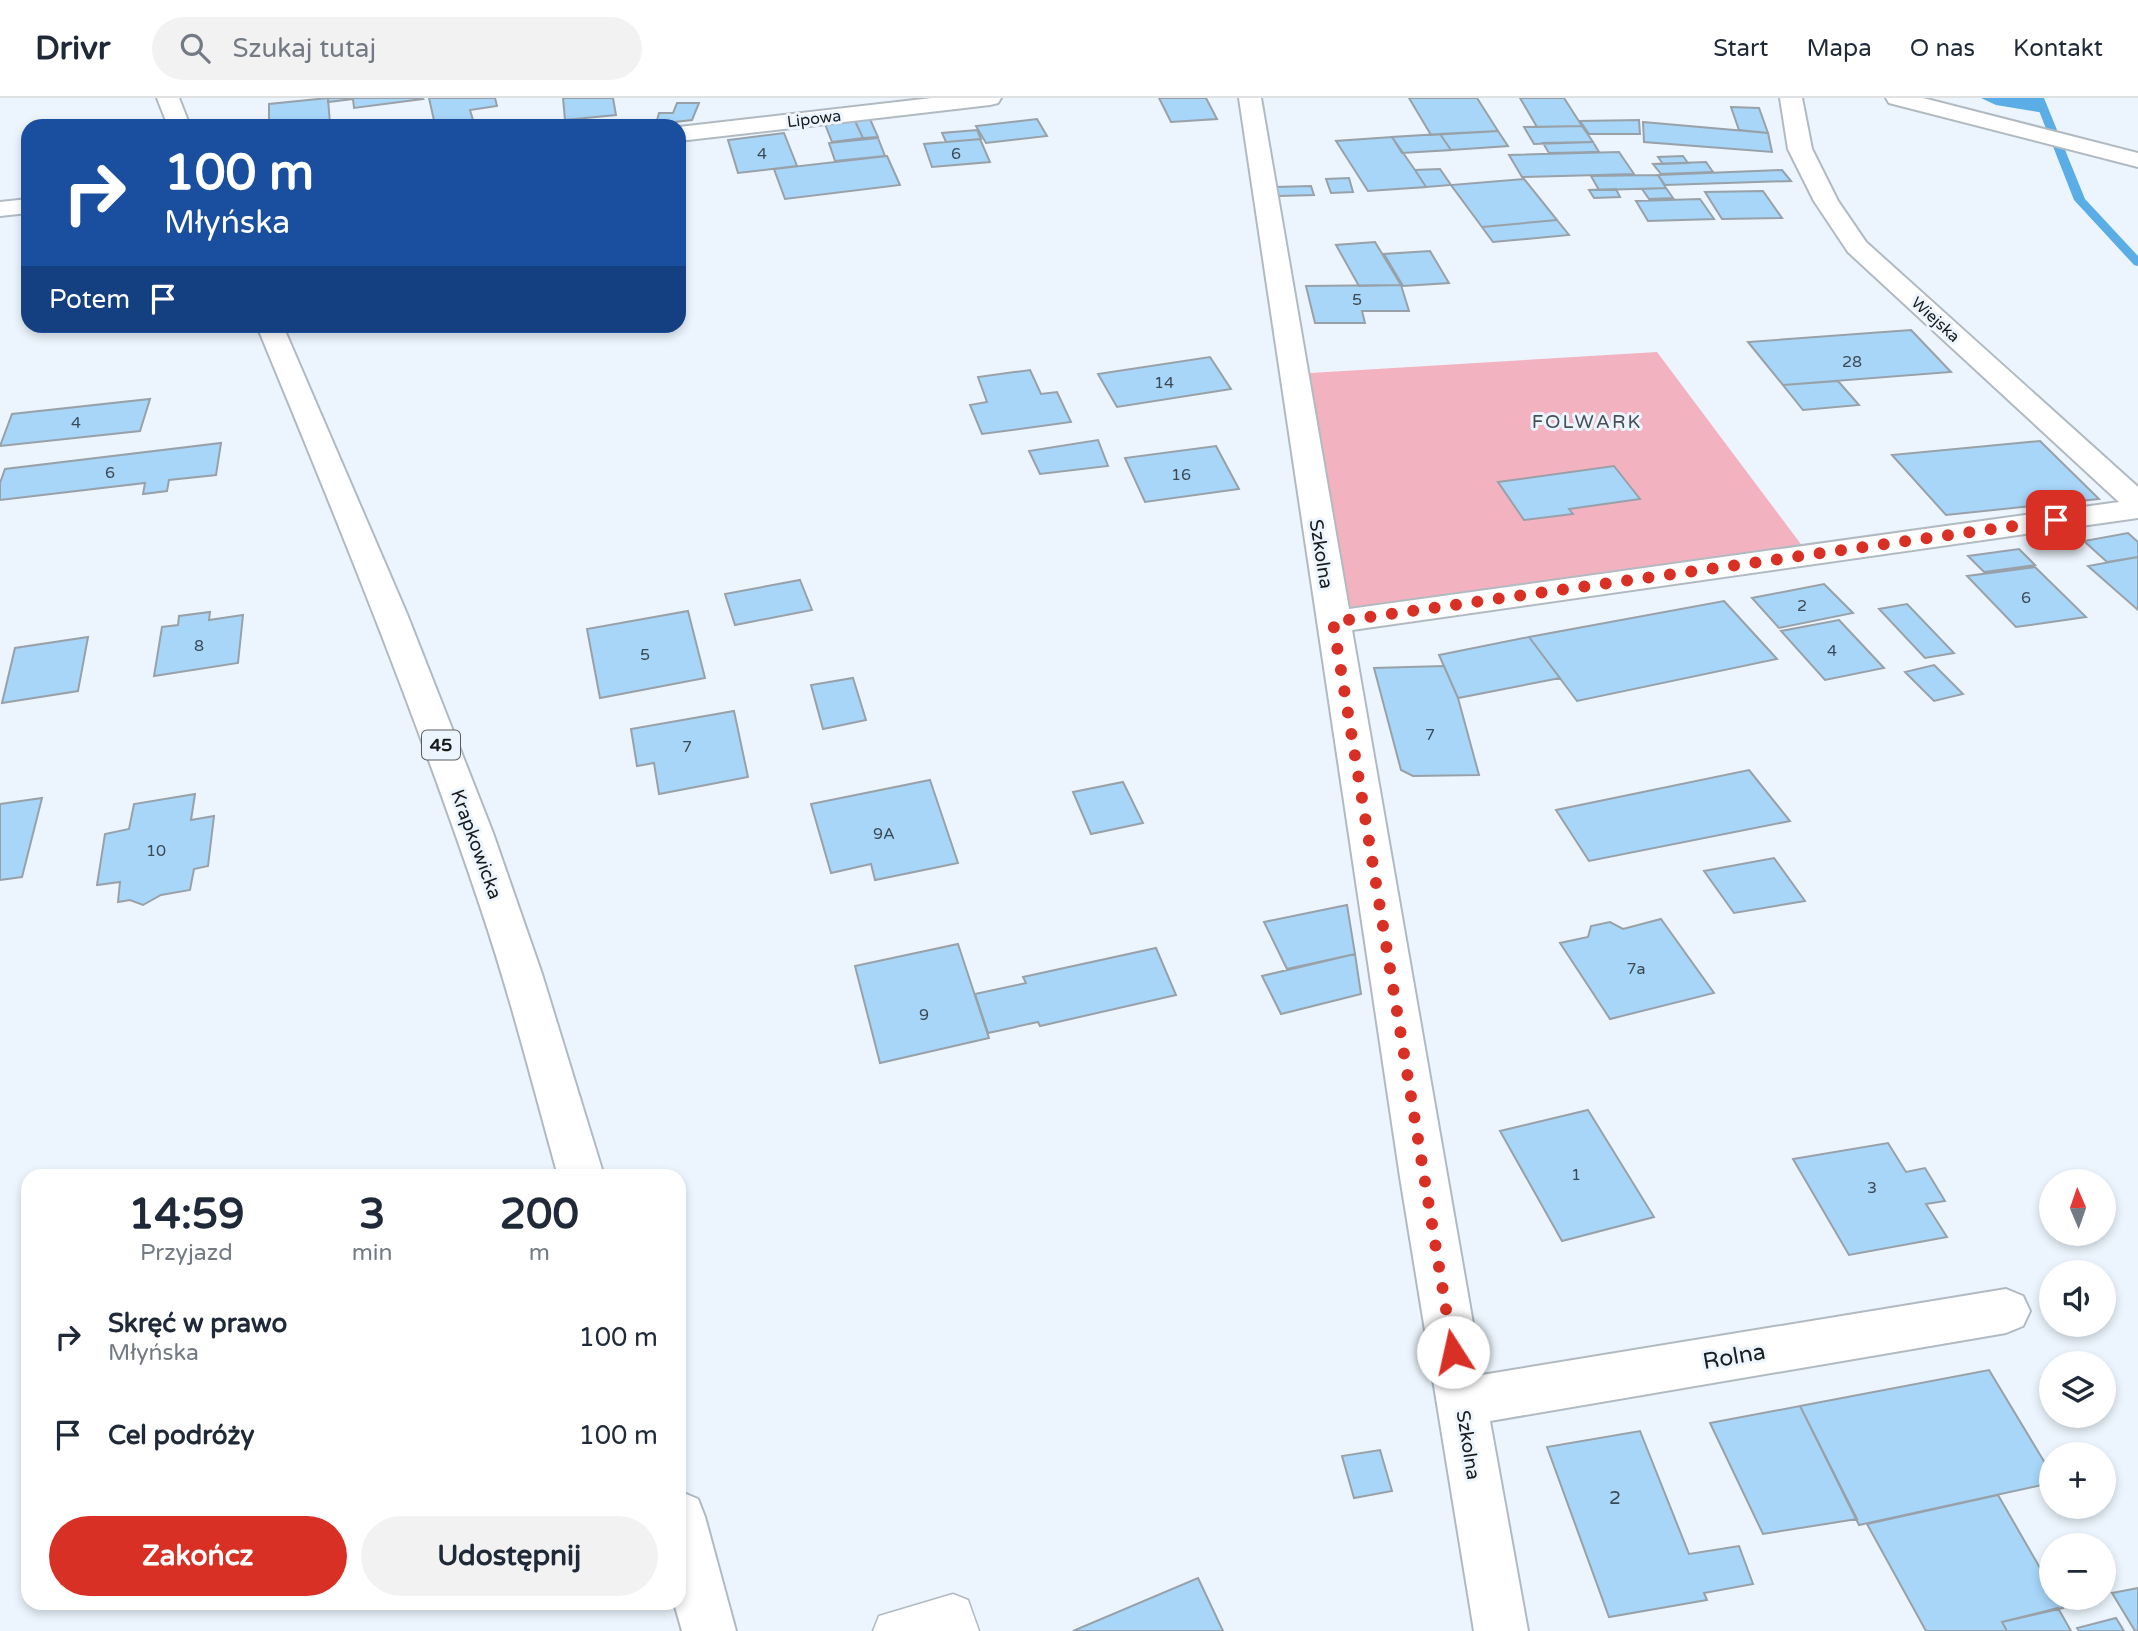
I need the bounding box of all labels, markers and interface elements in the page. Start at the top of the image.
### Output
search box [152,17,642,80]
text: Drivr [35,29,110,68]
icon: search [176,29,214,67]
text: Szukaj tutaj [232,33,376,64]
text: Start [1713,34,1768,63]
text: Mapa [1806,34,1872,63]
text: O nas [1910,34,1975,63]
text: Kontakt [2013,34,2103,63]
street label: Lipowa [786,106,842,132]
text: 100 m [164,144,314,203]
house number: 4 [757,144,767,164]
house number: 6 [951,144,961,164]
icon: right [49,147,140,238]
text: Młyńska [164,204,290,242]
icon: arrive [144,280,182,318]
text: Potem [49,284,130,315]
house number: 5 [1352,290,1362,310]
street label: Wiejska [1907,293,1964,347]
house number: 28 [1842,352,1862,372]
house number: 14 [1154,373,1174,393]
district label: FOLWARK [1532,411,1642,433]
house number: 4 [71,413,81,433]
house number: 6 [105,463,115,483]
house number: 16 [1171,465,1191,485]
pin [2026,490,2086,550]
icon: arrive [2037,501,2075,539]
street label: Szkolna [1305,518,1337,590]
house number: 6 [2021,588,2031,608]
house number: 2 [1797,596,1807,616]
house number: 8 [194,636,204,656]
house number: 4 [1827,641,1837,661]
house number: 5 [640,645,650,665]
house number: 7 [1425,725,1435,745]
road number: 45 [422,730,460,760]
house number: 7 [682,737,692,757]
street label: Krapkowicka [446,787,506,902]
house number: 9A [873,824,895,844]
house number: 10 [146,841,166,861]
house number: 7a [1626,959,1646,979]
house number: 9 [919,1005,929,1025]
house number: 1 [1571,1165,1581,1185]
north arrow [2039,1169,2116,1246]
map controls [2039,1169,2116,1610]
house number: 3 [1867,1178,1877,1198]
text: 14:59 [128,1189,245,1240]
text: 3 [359,1189,385,1240]
text: 200 [500,1189,579,1240]
text: Przyjazd [140,1239,233,1267]
text: min [352,1239,393,1267]
text: m [529,1239,550,1267]
button: sound [2039,1260,2116,1337]
text: Skręć w prawo [108,1308,287,1339]
position arrow [1416,1315,1490,1389]
icon: right [49,1318,87,1356]
text: 100 m [578,1322,658,1353]
street label: Rolna [1701,1338,1768,1376]
text: Młyńska [108,1339,199,1367]
button: layers [2039,1351,2116,1428]
street label: Szkolna [1452,1409,1484,1481]
icon: arrive [49,1416,87,1454]
text: Cel podróży [108,1420,255,1451]
text: 100 m [578,1420,658,1451]
button: + [2039,1442,2116,1519]
house number: 2 [1609,1487,1621,1509]
button: Zakończ [49,1516,347,1596]
button: Udostępnij [361,1516,658,1596]
button: − [2039,1533,2116,1610]

